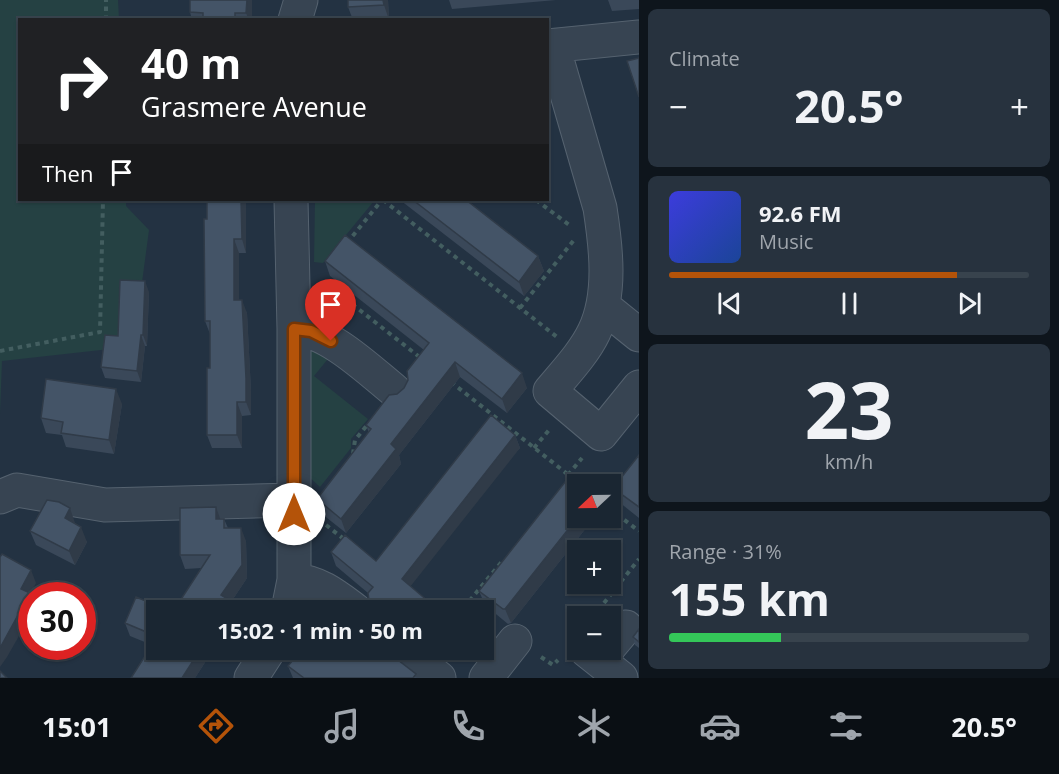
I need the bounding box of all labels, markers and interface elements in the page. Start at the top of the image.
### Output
text: 40 m [141,34,241,91]
icon: right [42,42,120,120]
text: Climate [669,45,740,72]
text: 20.5° [794,75,904,136]
text: − [669,84,688,129]
text: + [1010,84,1029,129]
text: Grasmere Avenue [141,88,367,125]
icon: arrive [105,156,138,189]
text: Then [42,158,93,188]
text: 92.6 FM [759,198,842,228]
text: Music [759,228,813,255]
pin [305,279,356,341]
icon: previous [713,287,746,320]
icon: pause [833,287,866,320]
icon: next [953,287,986,320]
icon: arrive [314,288,347,321]
text: 23 [804,356,894,462]
text: km/h [825,448,873,475]
north arrow [567,474,621,528]
map controls [567,474,621,660]
position arrow [262,482,326,546]
text: Range · 31% [669,538,782,565]
button: + [567,540,621,594]
text: 155 km [669,568,830,629]
speed limit sign: 30 [18,582,96,660]
button: − [567,606,621,660]
text: 15:02 · 1 min · 50 m [217,615,423,645]
icon: directions [195,705,237,747]
icon: music [321,705,363,747]
icon: phone [447,705,489,747]
icon: climate [573,705,615,747]
icon: car [699,705,741,747]
icon: filters [825,705,867,747]
text: 15:01 [42,708,111,745]
text: 20.5° [951,708,1017,745]

